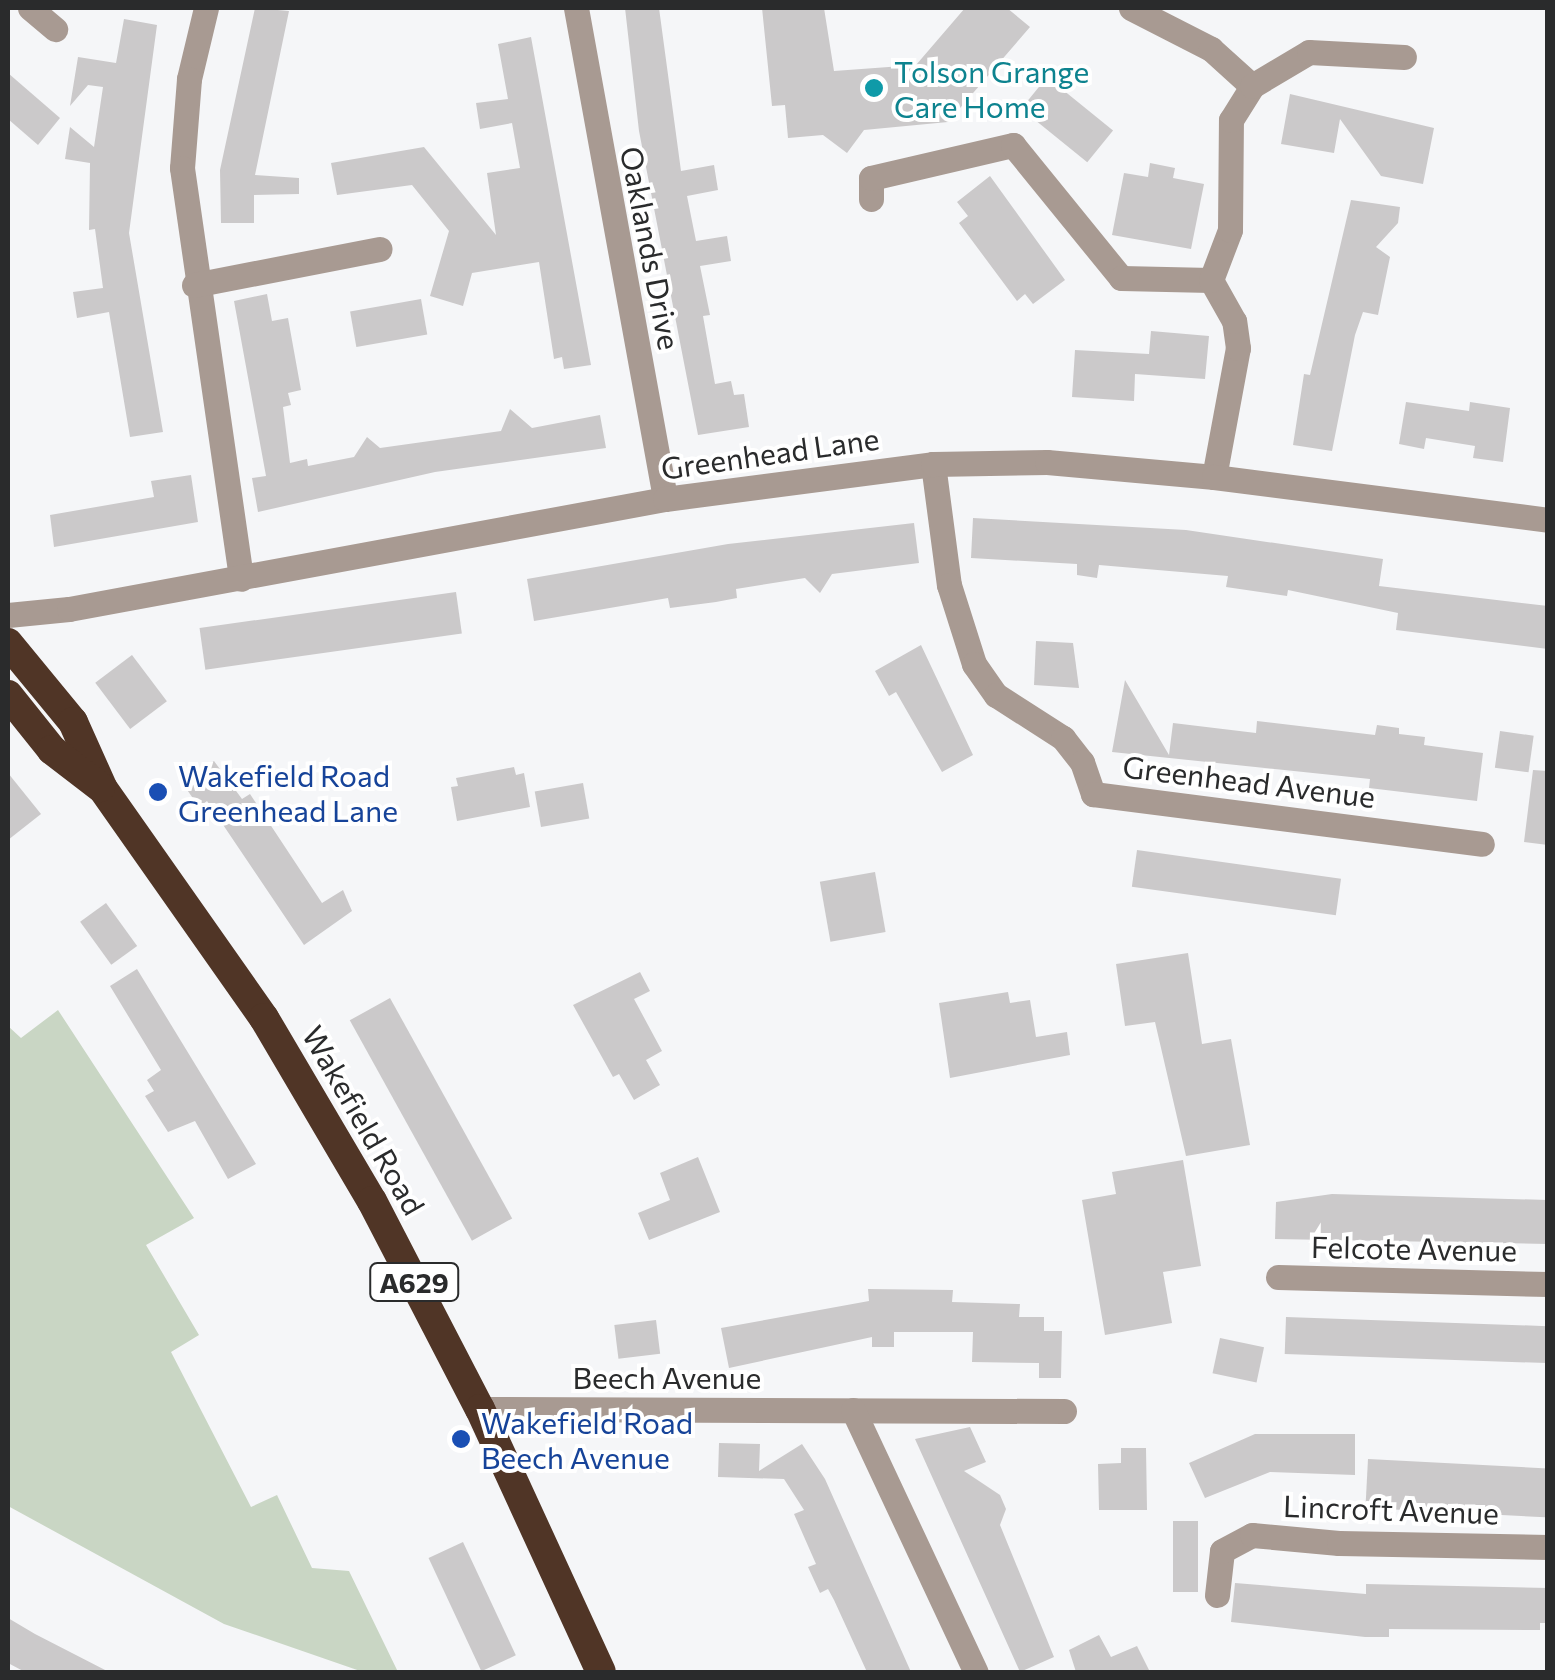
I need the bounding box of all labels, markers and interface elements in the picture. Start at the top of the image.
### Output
place label: Tolson Grange Care Home [894,53,1089,124]
marker: Tolson Grange Care Home [863,77,885,99]
street label: Oaklands Drive [614,143,688,353]
street label: Greenhead Lane [659,420,881,486]
street label: Greenhead Avenue [1121,748,1377,814]
place label: Wakefield Road Greenhead Lane [178,757,398,828]
marker: Wakefield Road Greenhead Lane [147,781,169,803]
street label: Wakefield Road [295,1019,433,1221]
street label: Felcote Avenue [1311,1228,1517,1268]
road number: A629 [369,1259,459,1305]
street label: Beech Avenue [573,1359,761,1395]
place label: Wakefield Road Beech Avenue [481,1404,693,1474]
marker: Wakefield Road Beech Avenue [450,1428,472,1450]
street label: Lincroft Avenue [1282,1487,1500,1531]

